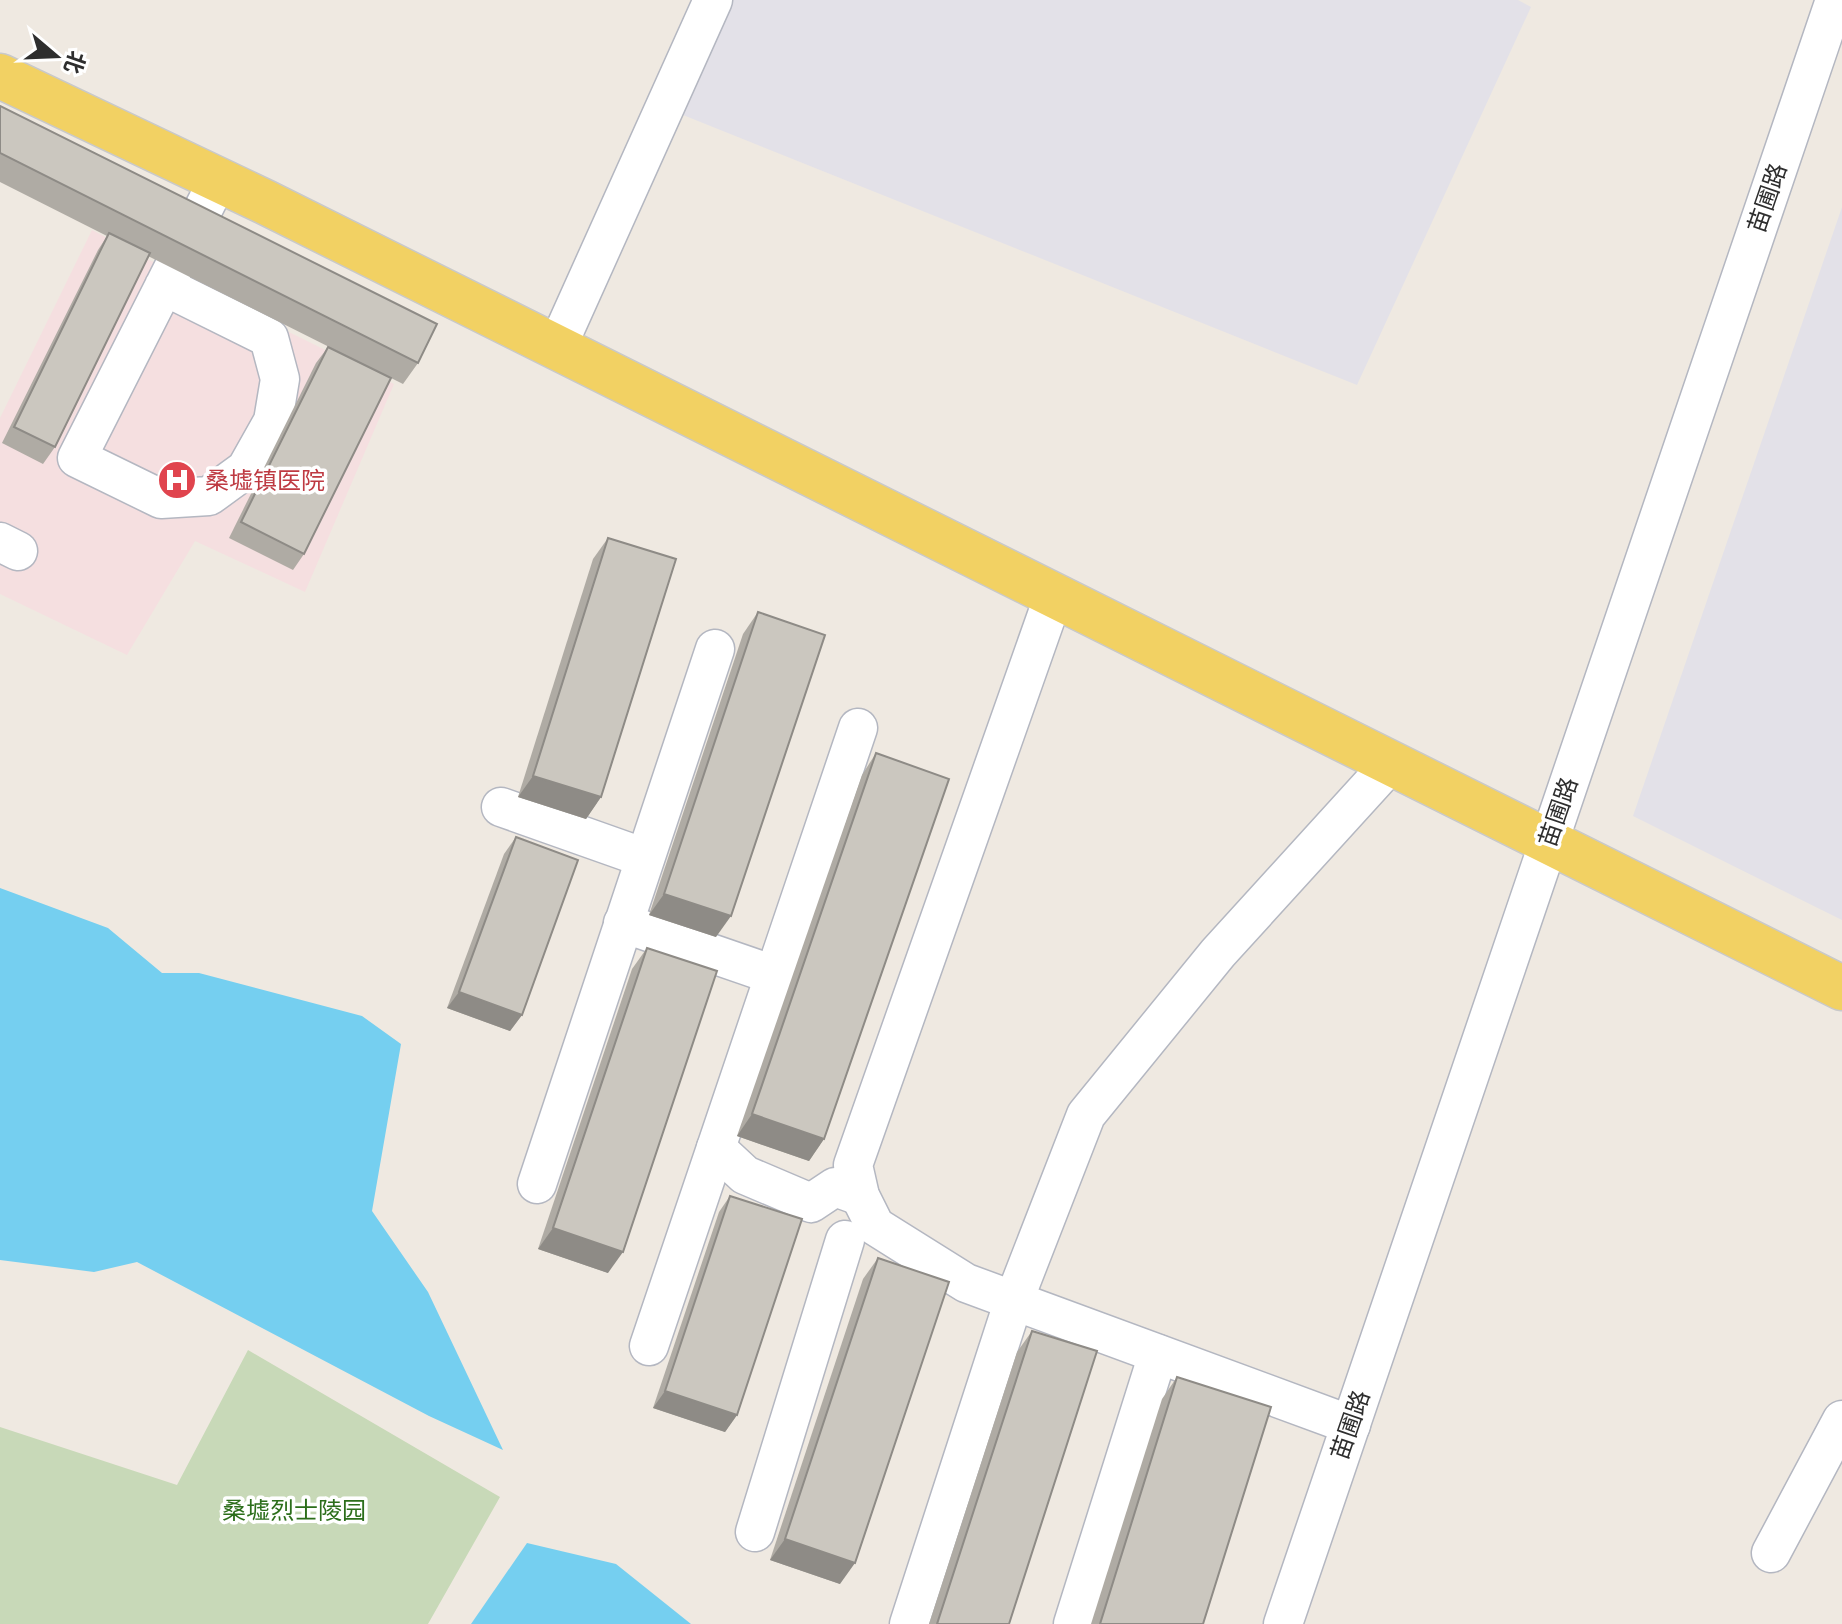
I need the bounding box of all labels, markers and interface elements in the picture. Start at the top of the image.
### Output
north arrow [16,16,96,96]
text: 北 [58,48,92,77]
street label: 苗圃路 [1741,159,1793,237]
hospital icon: 桑墟镇医院 [156,459,198,501]
place label: 桑墟镇医院 [205,465,325,496]
street label: 苗圃路 [1532,773,1584,851]
street label: 苗圃路 [1324,1386,1376,1464]
park label: 桑墟烈士陵园 [222,1495,366,1526]

